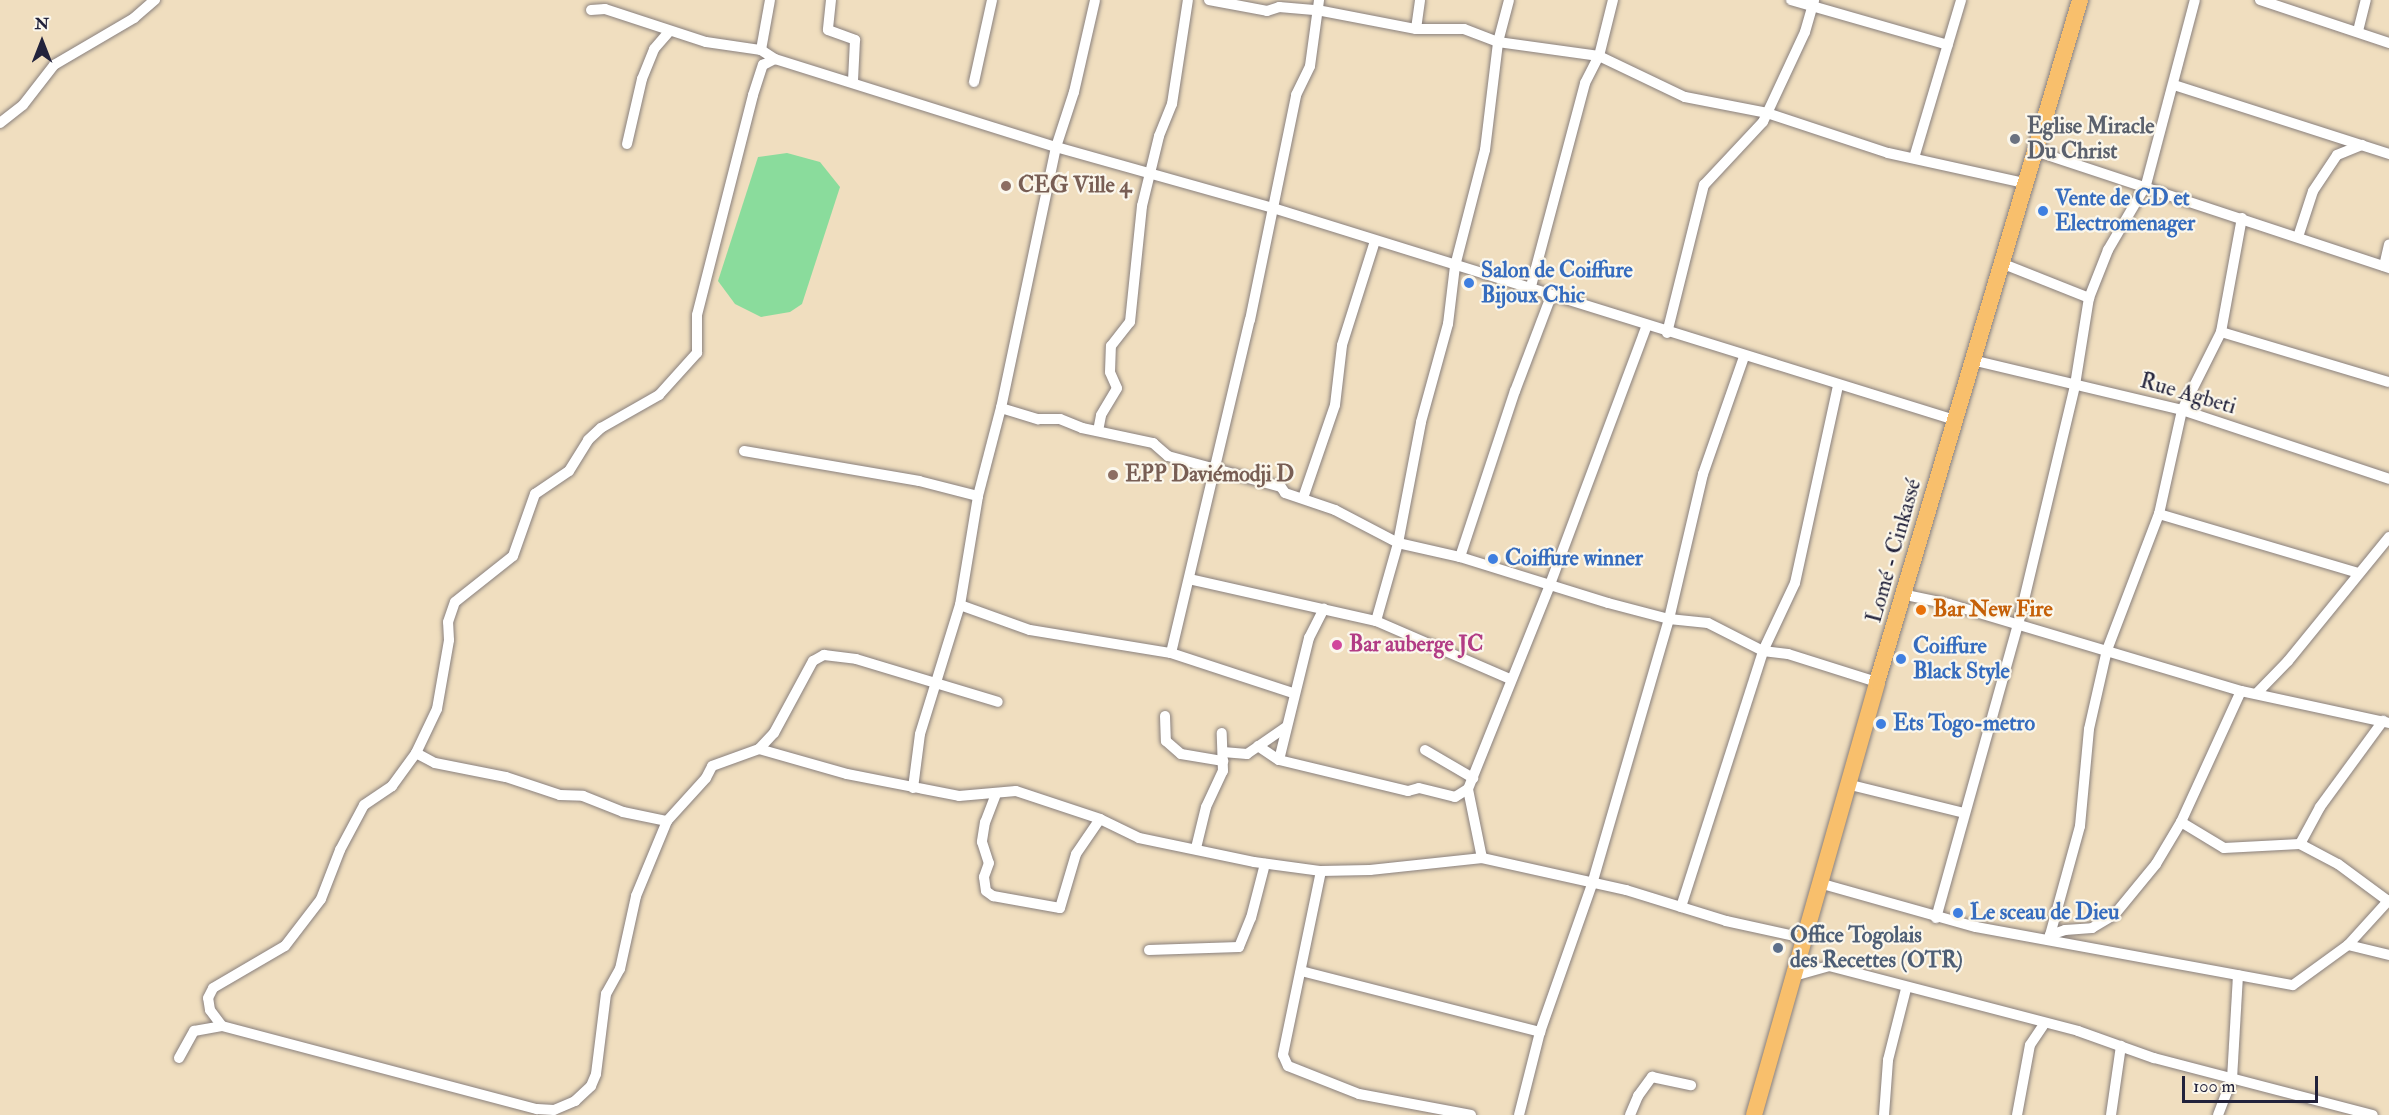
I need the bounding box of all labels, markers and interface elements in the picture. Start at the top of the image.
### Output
north arrow [12,12,72,72]
text: N [35,14,49,34]
place label: Eglise Miracle Du Christ [2027,113,2155,164]
marker: Eglise Miracle Du Christ [2008,132,2022,146]
place label: CEG Ville 4 [1018,173,1131,199]
marker: CEG Ville 4 [999,179,1013,193]
place label: Vente de CD et Electromenager [2055,185,2195,236]
marker: Vente de CD et Electromenager [2036,204,2050,218]
place label: Salon de Coiffure Bijoux Chic [1481,257,1633,308]
marker: Salon de Coiffure Bijoux Chic [1462,276,1476,290]
street label: Rue Agbeti [2137,368,2239,420]
place label: EPP Daviémodji D [1125,462,1294,488]
marker: EPP Daviémodji D [1106,468,1120,482]
street label: Lomé - Cinkassé [1861,476,1927,626]
place label: Coiffure winner [1505,546,1643,572]
marker: Coiffure winner [1486,552,1500,566]
place label: Bar New Fire [1933,597,2053,623]
marker: Bar New Fire [1914,603,1928,617]
place label: Bar auberge JC [1349,632,1483,658]
place label: Coiffure Black Style [1913,633,2010,684]
marker: Bar auberge JC [1330,638,1344,652]
marker: Coiffure Black Style [1894,652,1908,666]
place label: Ets Togo-metro [1893,711,2035,737]
marker: Ets Togo-metro [1874,717,1888,731]
place label: Le sceau de Dieu [1970,900,2119,926]
marker: Le sceau de Dieu [1951,906,1965,920]
place label: Office Togolais des Recettes (OTR) [1790,922,1963,974]
marker: Office Togolais des Recettes (OTR) [1771,941,1785,955]
scale bar [2185,1064,2322,1102]
text: 100 m [2193,1075,2236,1098]

